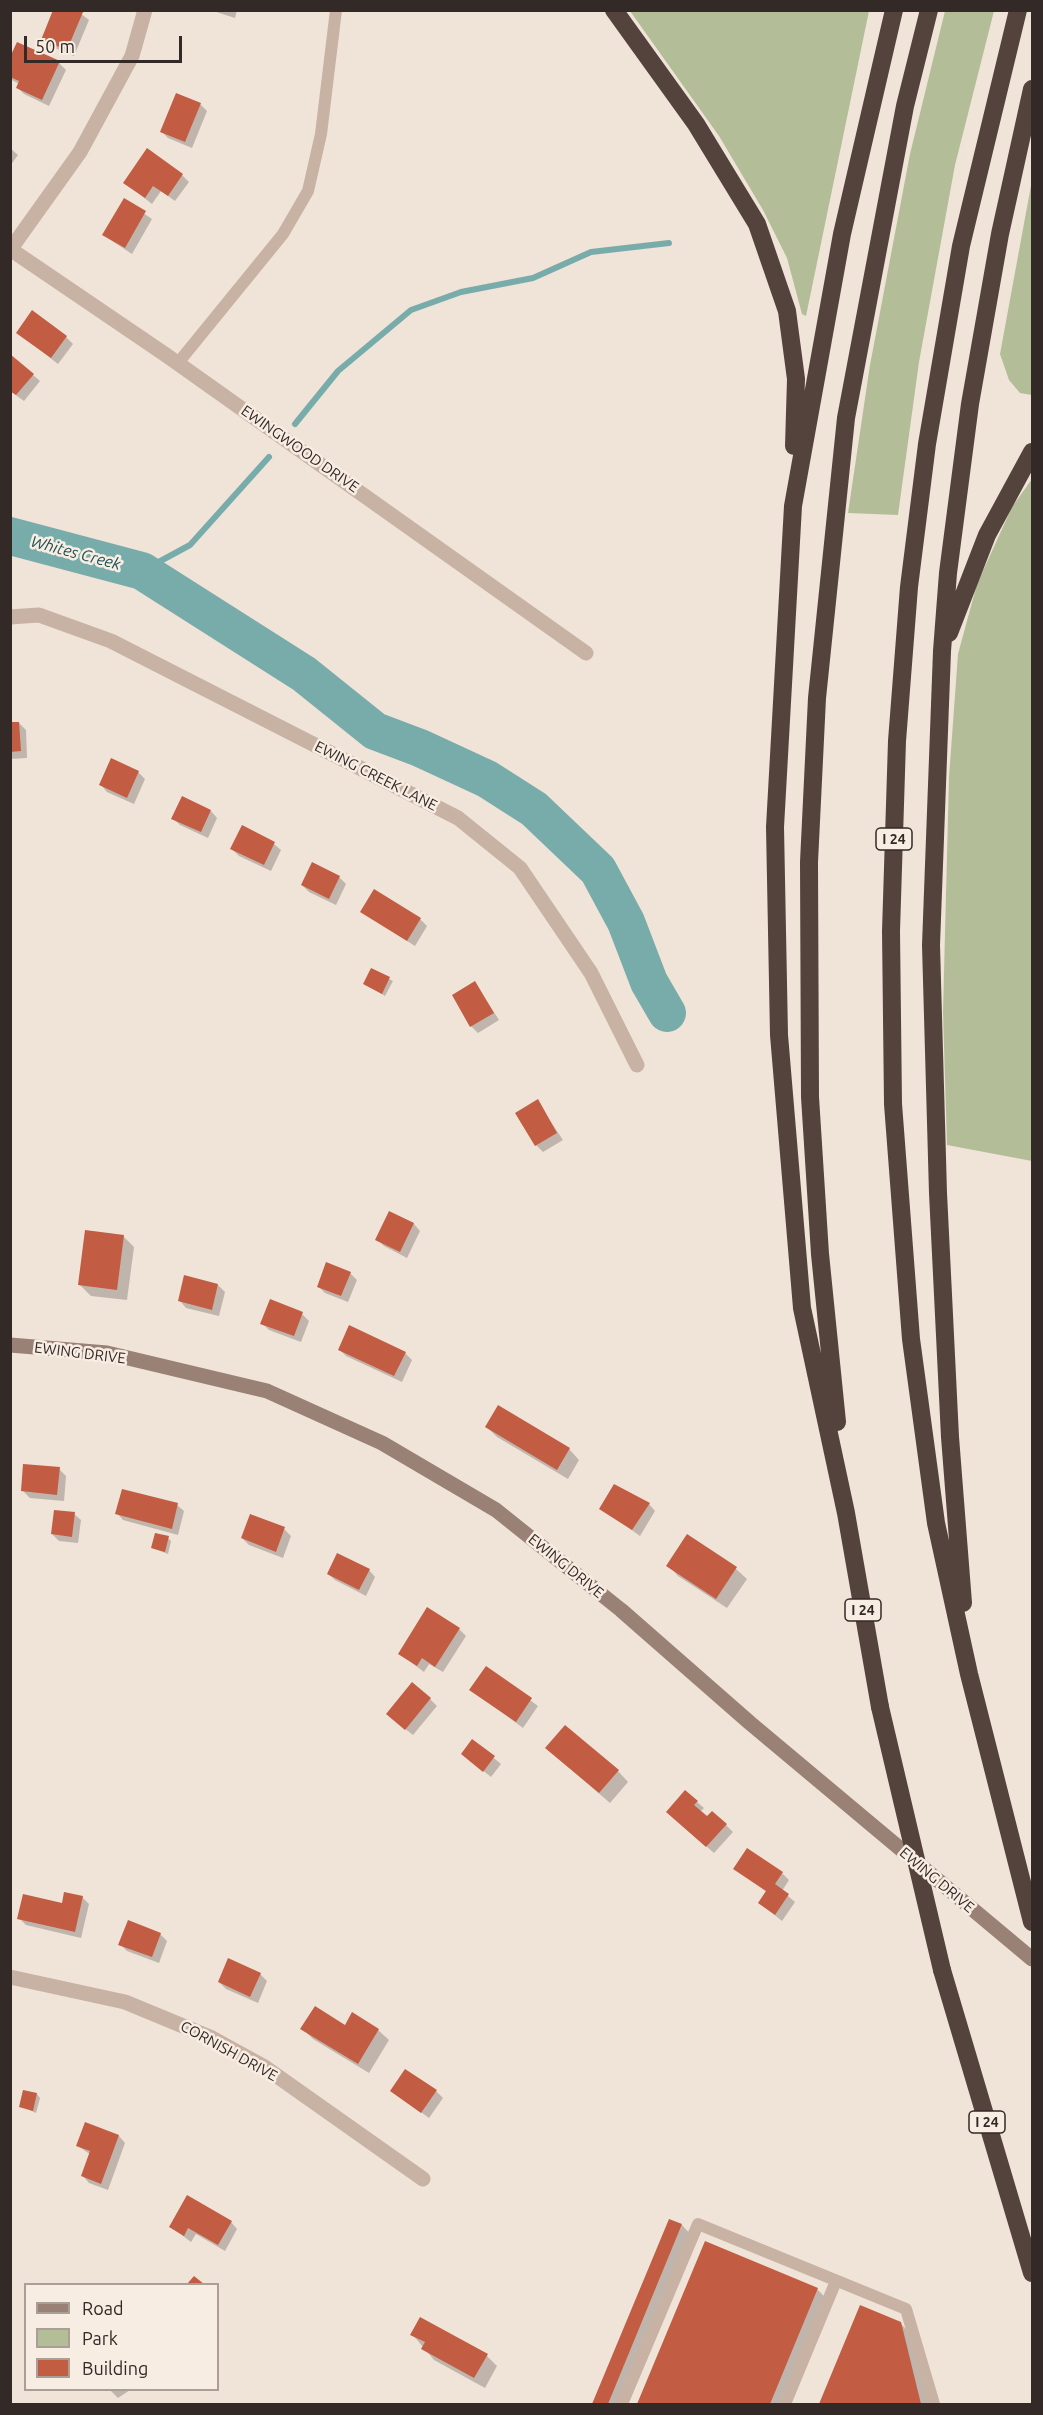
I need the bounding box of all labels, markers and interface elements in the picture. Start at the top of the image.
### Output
scale bar [27,24,184,62]
text: 50 m [35,36,75,56]
street label: EWINGWOOD DRIVE [238,402,362,496]
water label: Whites Creek [29,532,123,574]
street label: EWING CREEK LANE [312,737,440,815]
road number: I 24 [876,828,912,850]
street label: EWING DRIVE [33,1338,127,1368]
street label: EWING DRIVE [525,1530,607,1602]
road number: I 24 [845,1599,881,1621]
street label: EWING DRIVE [896,1844,978,1916]
street label: CORNISH DRIVE [177,2017,281,2085]
road number: I 24 [969,2111,1005,2133]
legend [24,2283,219,2391]
text: Road [82,2298,124,2318]
text: Park [82,2328,118,2348]
text: Building [82,2358,148,2378]

